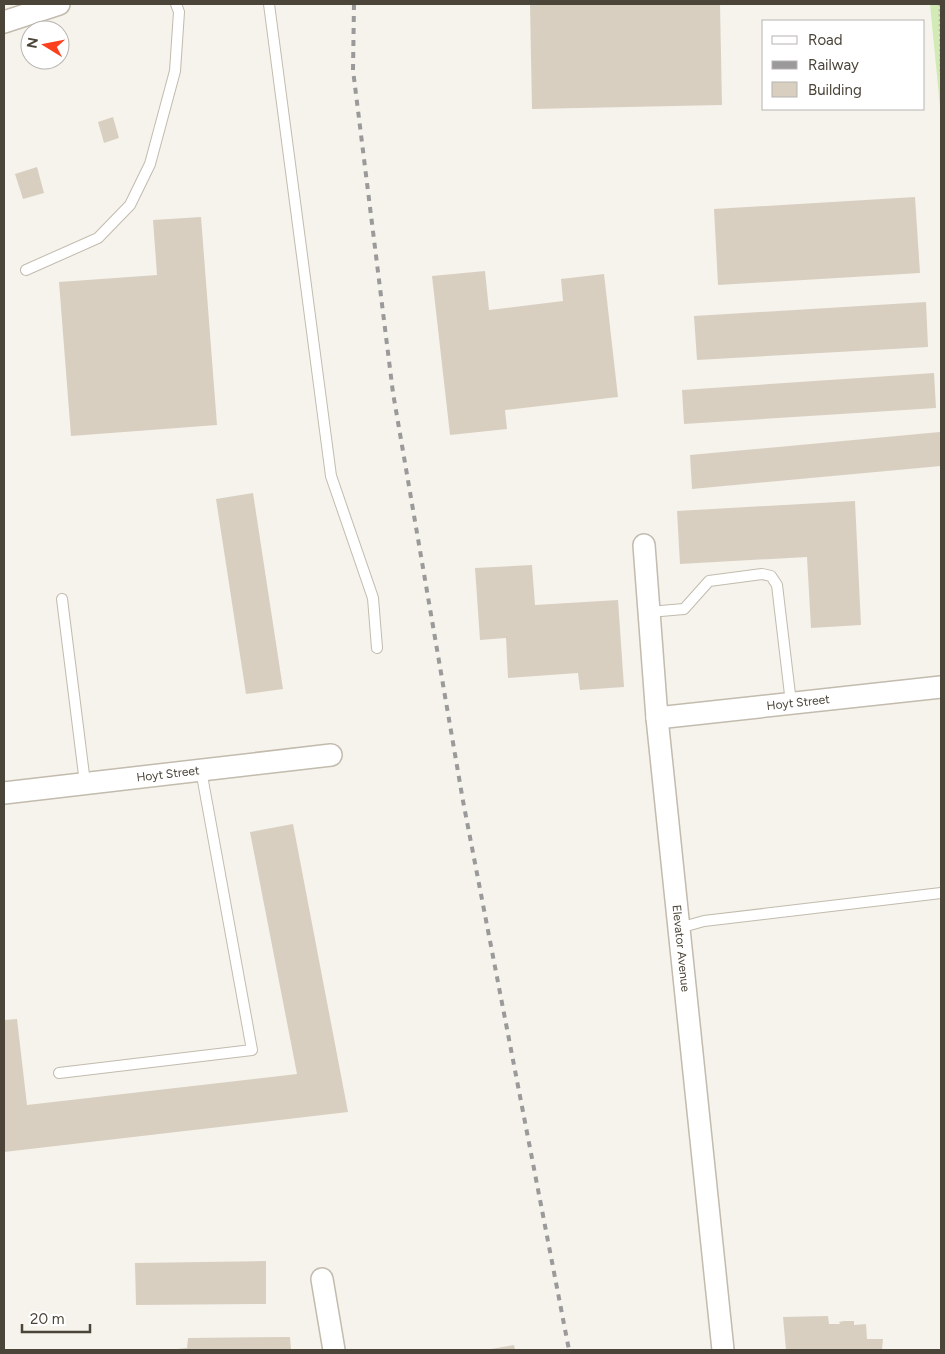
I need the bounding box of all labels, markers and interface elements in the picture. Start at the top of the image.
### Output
north arrow [20,20,70,70]
legend [762,20,925,110]
text: Road [808,31,843,49]
text: N [23,36,42,50]
text: Railway [808,56,859,74]
text: Building [808,81,862,99]
street label: Hoyt Street [766,692,831,713]
street label: Hoyt Street [136,763,201,785]
street label: Elevator Avenue [670,904,693,993]
scale bar [22,1302,90,1334]
text: 20 m [30,1310,64,1328]

